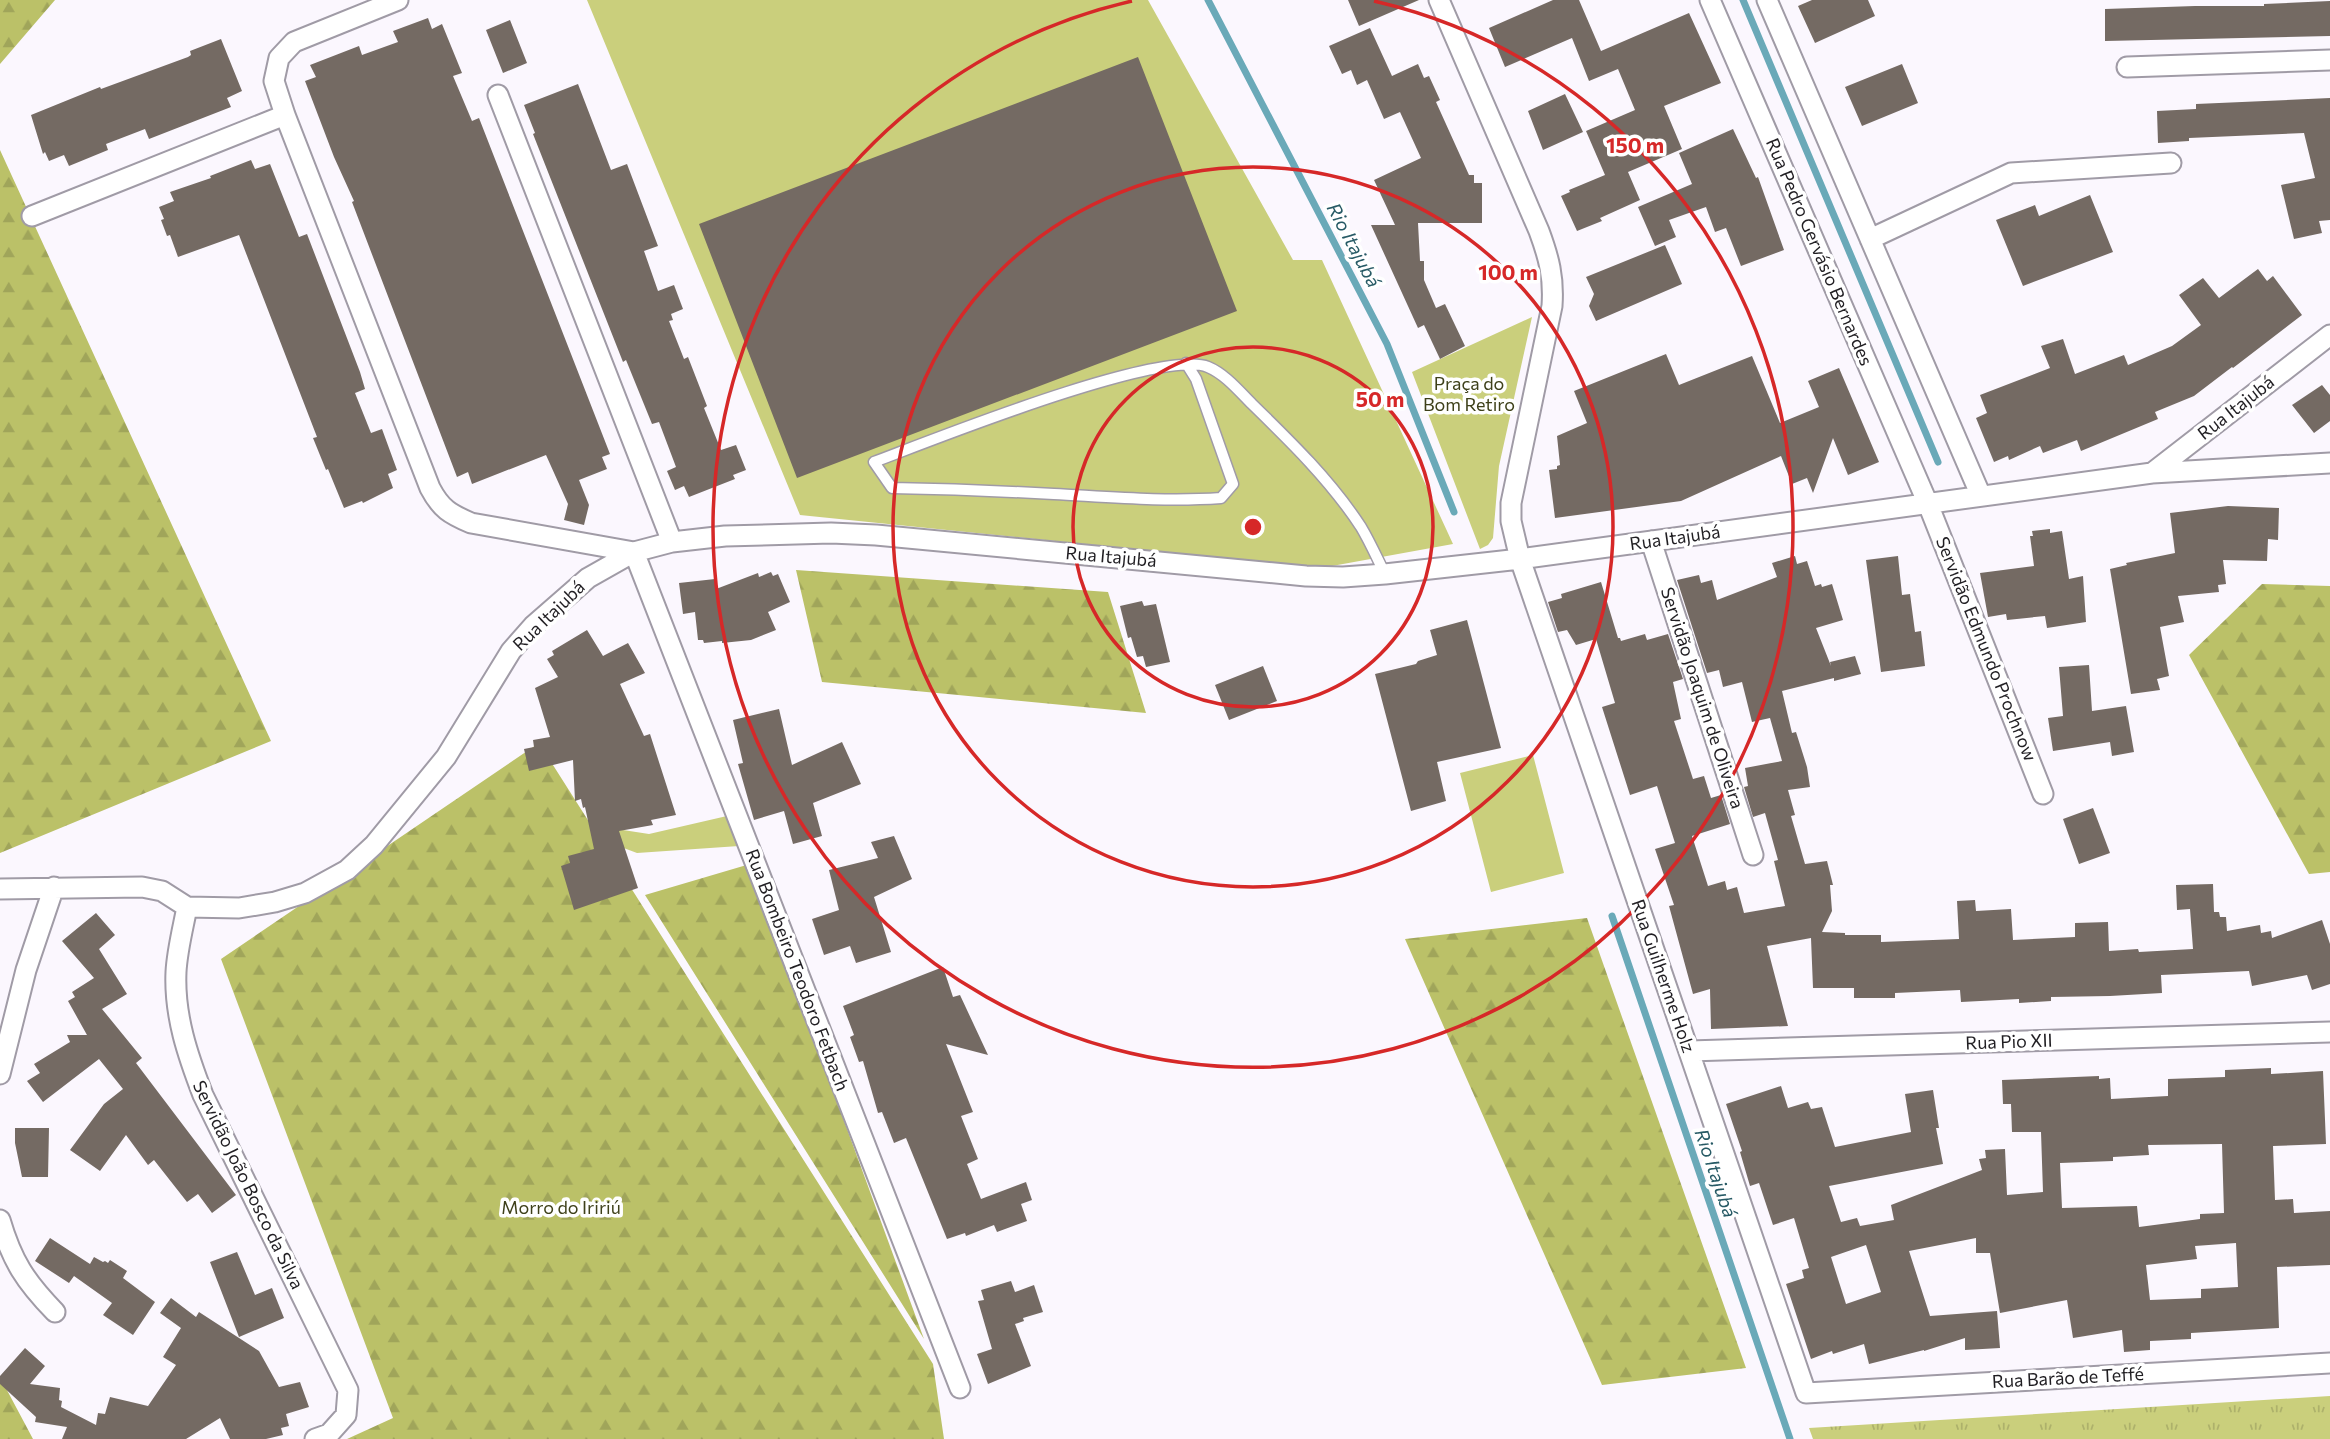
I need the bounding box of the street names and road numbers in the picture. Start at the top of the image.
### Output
street label: Rua Pedro Gervásio Bernardes [1762,134,1878,369]
street label: Rua Itajubá [2193,370,2278,444]
street label: Rua Itajubá [1628,520,1722,554]
street label: Servidão Edmundo Prochnow [1932,533,2042,764]
street label: Rua Itajubá [1065,541,1158,571]
street label: Rua Itajubá [508,576,589,655]
street label: Servidão Joaquim de Oliveira [1657,584,1749,811]
street label: Rua Bombeiro Teodoro Fetbach [742,846,854,1094]
street label: Rua Guilherme Holz [1627,896,1701,1055]
street label: Rua Pio XII [1965,1028,2053,1054]
street label: Servidão João Bosco da Silva [189,1077,309,1293]
street label: Rua Barão de Teffé [1991,1362,2145,1392]

